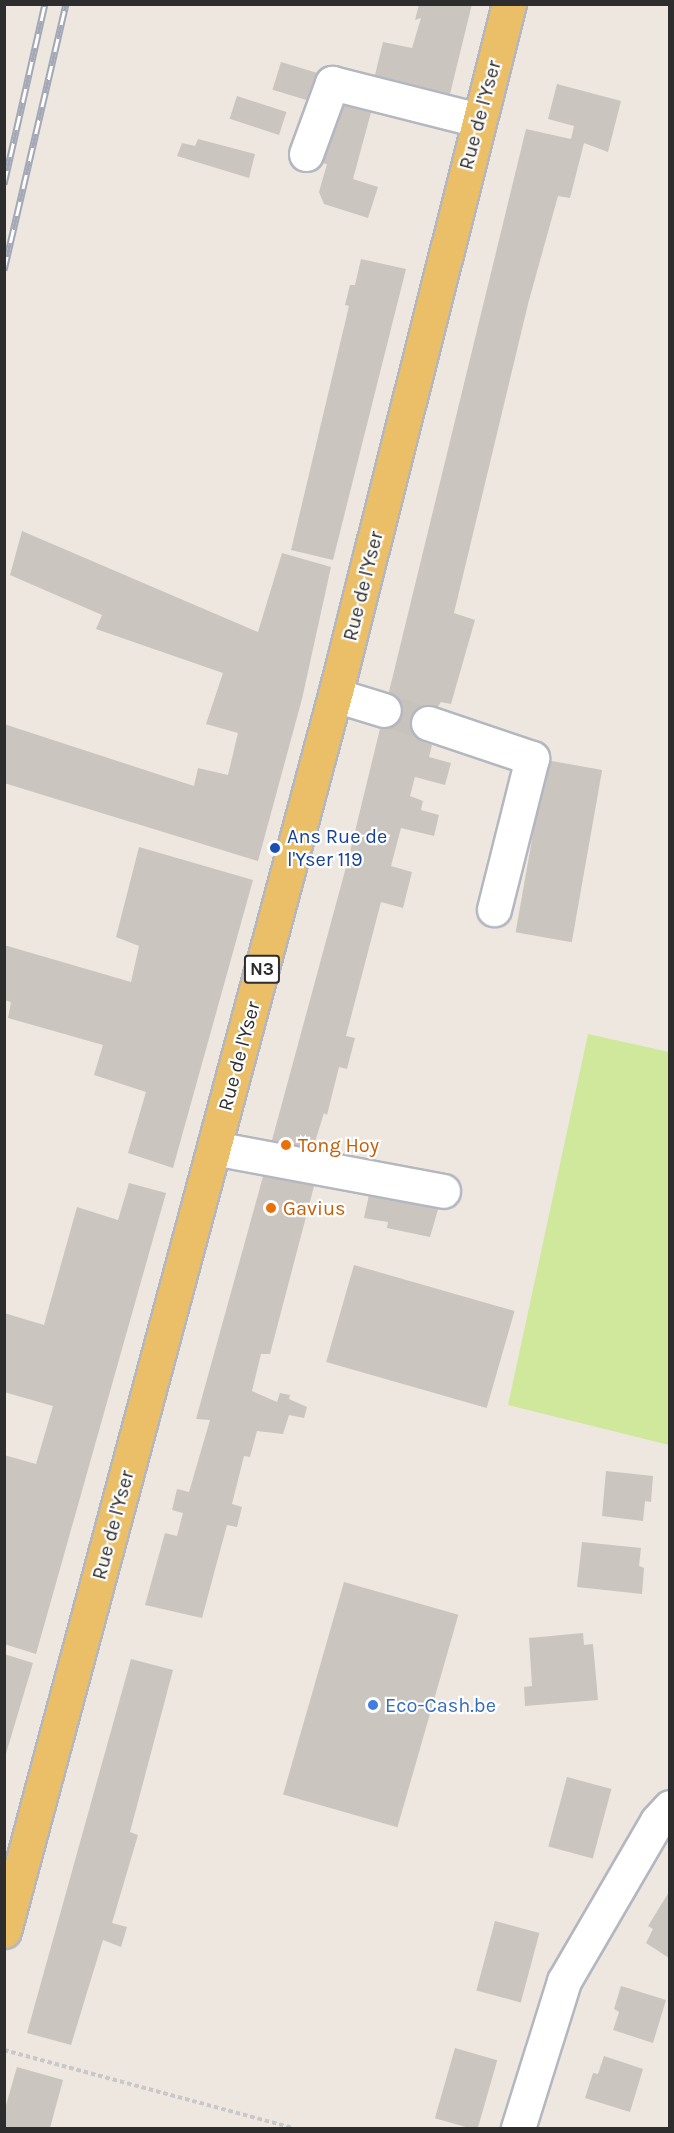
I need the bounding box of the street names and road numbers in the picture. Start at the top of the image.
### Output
street label: Rue de l'Yser [454,58,506,172]
street label: Rue de l'Yser [338,529,388,643]
road number: N3 [242,954,282,984]
street label: Rue de l'Yser [213,999,265,1113]
street label: Rue de l'Yser [87,1468,139,1582]

